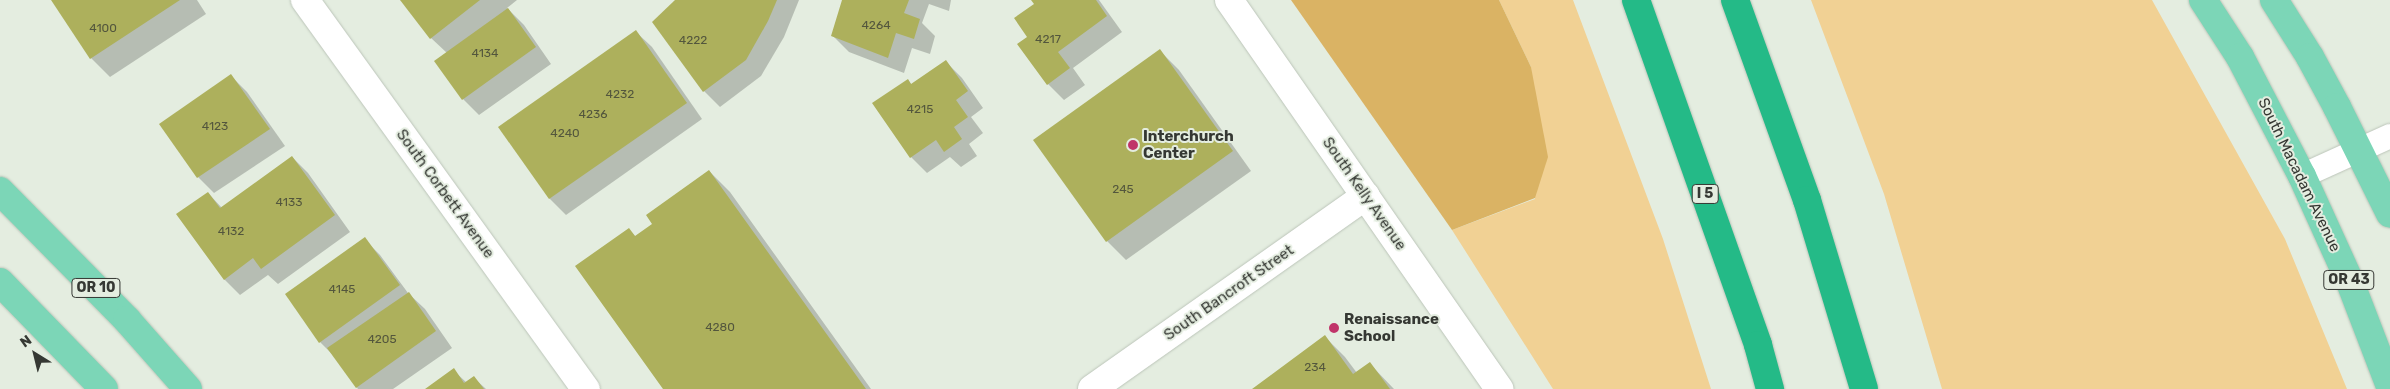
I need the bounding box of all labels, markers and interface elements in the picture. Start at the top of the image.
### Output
house number: 4264 [861,19,891,33]
house number: 4100 [89,22,117,36]
house number: 4217 [1035,33,1061,47]
house number: 4222 [679,34,707,48]
house number: 4134 [471,47,499,61]
house number: 4232 [606,88,634,102]
street label: South Macadam Avenue [2254,95,2344,255]
house number: 4215 [907,103,933,117]
house number: 4236 [579,108,607,122]
house number: 4123 [202,120,228,134]
street label: South Corbett Avenue [392,126,498,262]
house number: 4240 [550,127,580,141]
place label: Interchurch Center [1143,127,1234,162]
street label: South Kelly Avenue [1318,134,1410,254]
marker: Interchurch Center [1127,139,1139,151]
road number: I 5 [1691,182,1719,205]
house number: 245 [1112,183,1134,197]
house number: 4133 [276,196,302,210]
house number: 4132 [218,225,244,239]
street label: South Bancroft Street [1161,241,1297,345]
road number: OR 43 [2323,268,2375,292]
road number: OR 10 [71,276,121,300]
house number: 4145 [329,283,355,297]
place label: Renaissance School [1344,310,1439,345]
house number: 4280 [705,321,735,335]
marker: Renaissance School [1328,322,1340,334]
north arrow [10,329,60,379]
text: N [17,332,35,351]
house number: 4205 [367,333,397,347]
house number: 234 [1304,361,1326,375]

